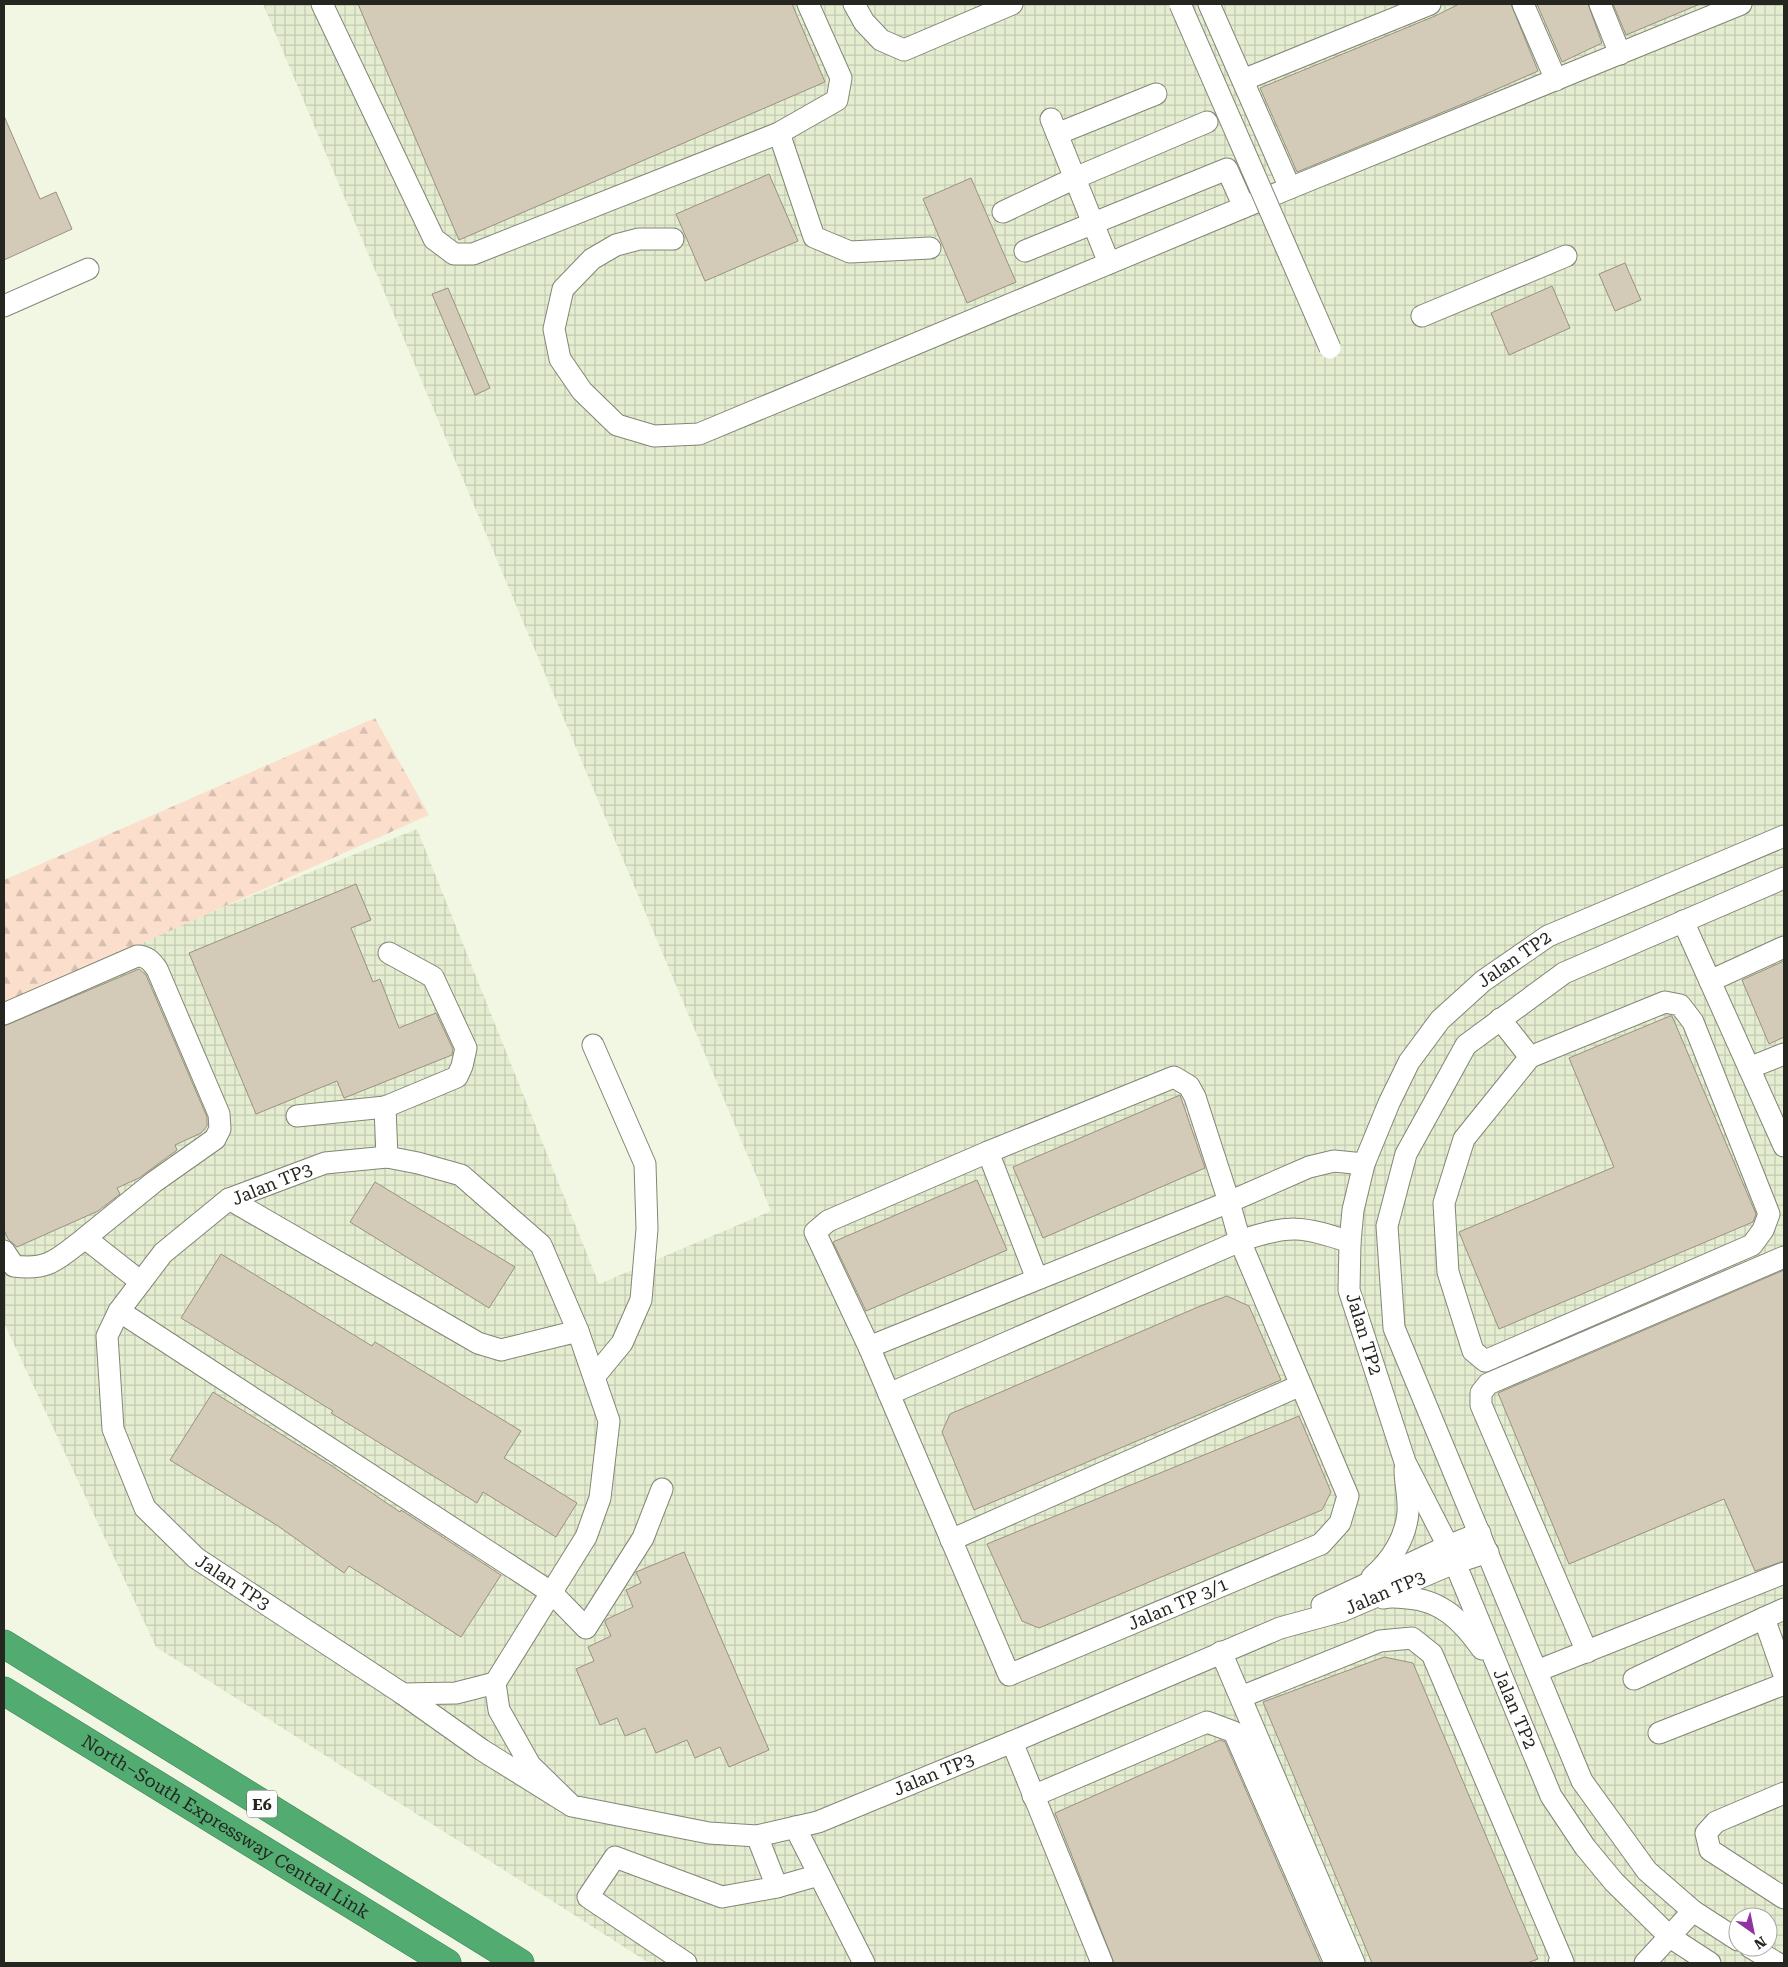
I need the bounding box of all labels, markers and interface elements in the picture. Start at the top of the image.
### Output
street label: Jalan TP2 [1473,926,1555,992]
street label: Jalan TP3 [229,1158,315,1209]
street label: Jalan TP2 [1342,1290,1387,1377]
street label: Jalan TP3 [192,1550,274,1614]
street label: Jalan TP3 [1342,1566,1428,1618]
street label: Jalan TP 3/1 [1124,1573,1231,1634]
street label: Jalan TP2 [1489,1666,1542,1752]
street label: North–South Expressway Central Link [78,1730,374,1923]
street label: Jalan TP3 [890,1748,977,1800]
road number: E6 [247,1790,277,1818]
north arrow [1728,1907,1778,1957]
text: N [1751,1933,1769,1953]

